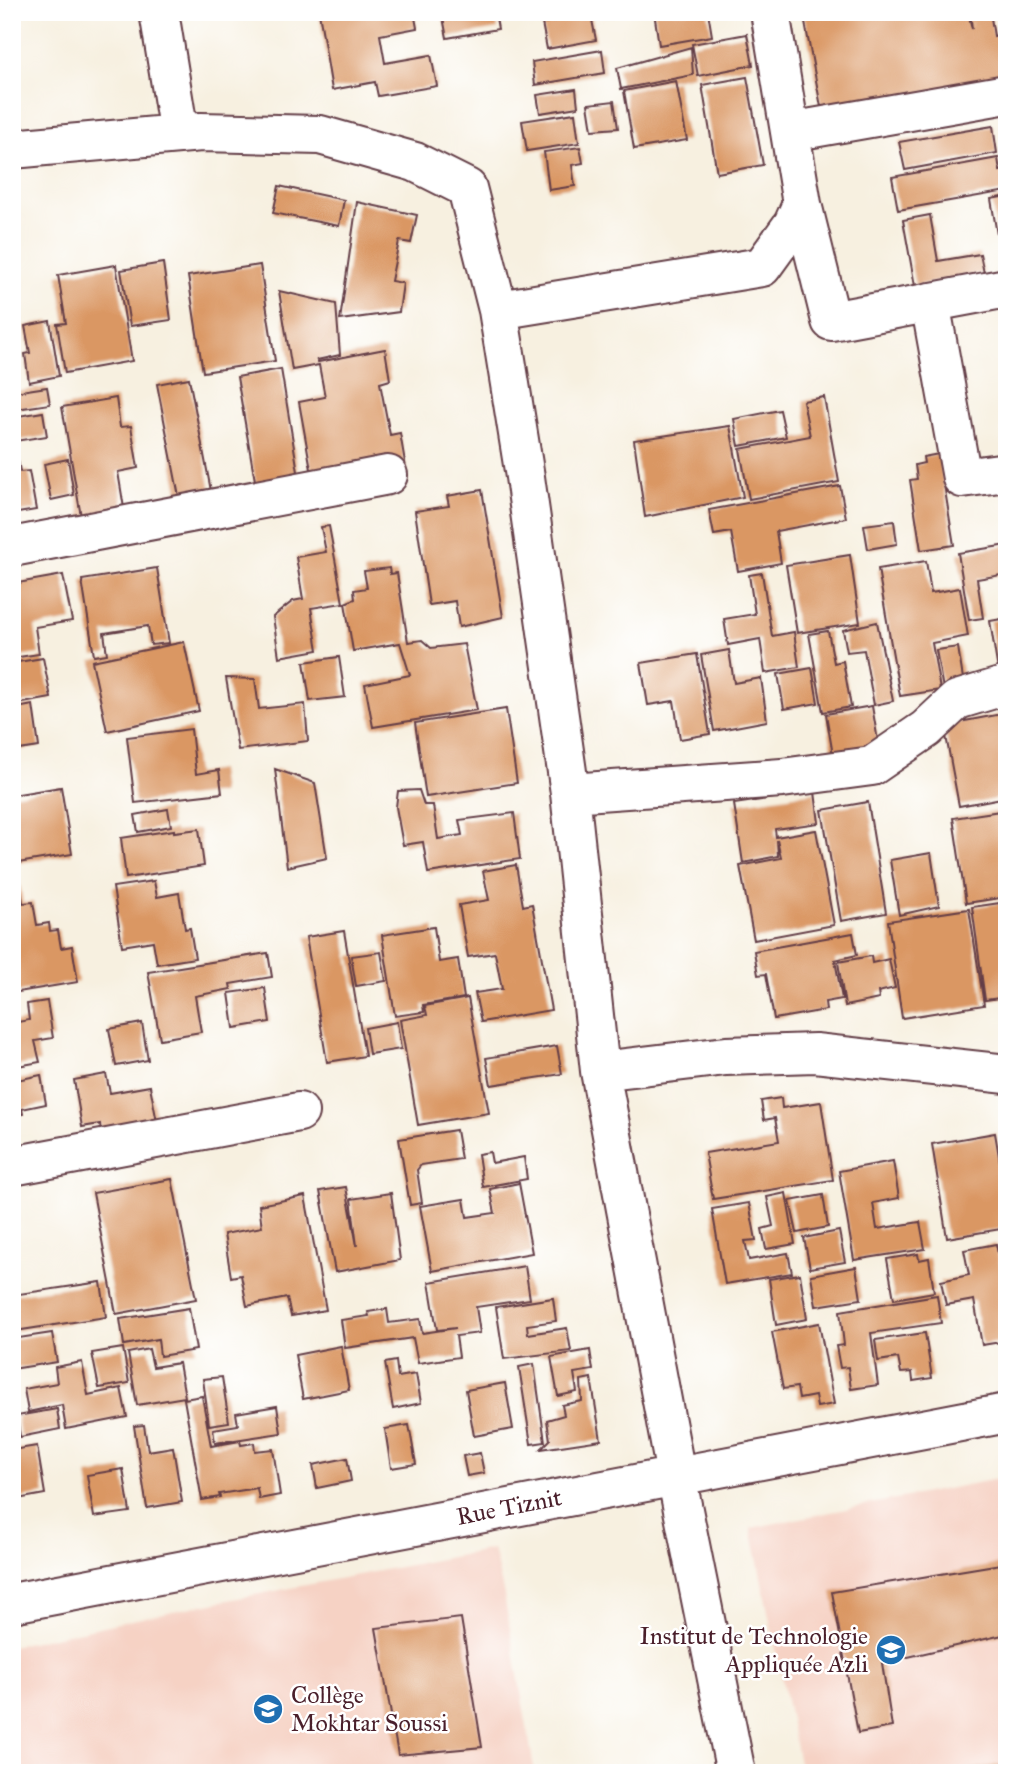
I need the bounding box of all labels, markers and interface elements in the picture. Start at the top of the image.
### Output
street label: Rue Tiznit [454,1482,565,1532]
place label: Institut de Technologie Appliquée Azli [639,1621,868,1679]
school or university icon: Institut de Technologie Appliquée Azli [874,1633,908,1667]
place label: Collège Mokhtar Soussi [291,1680,448,1738]
school or university icon: Collège Mokhtar Soussi [251,1692,285,1726]

